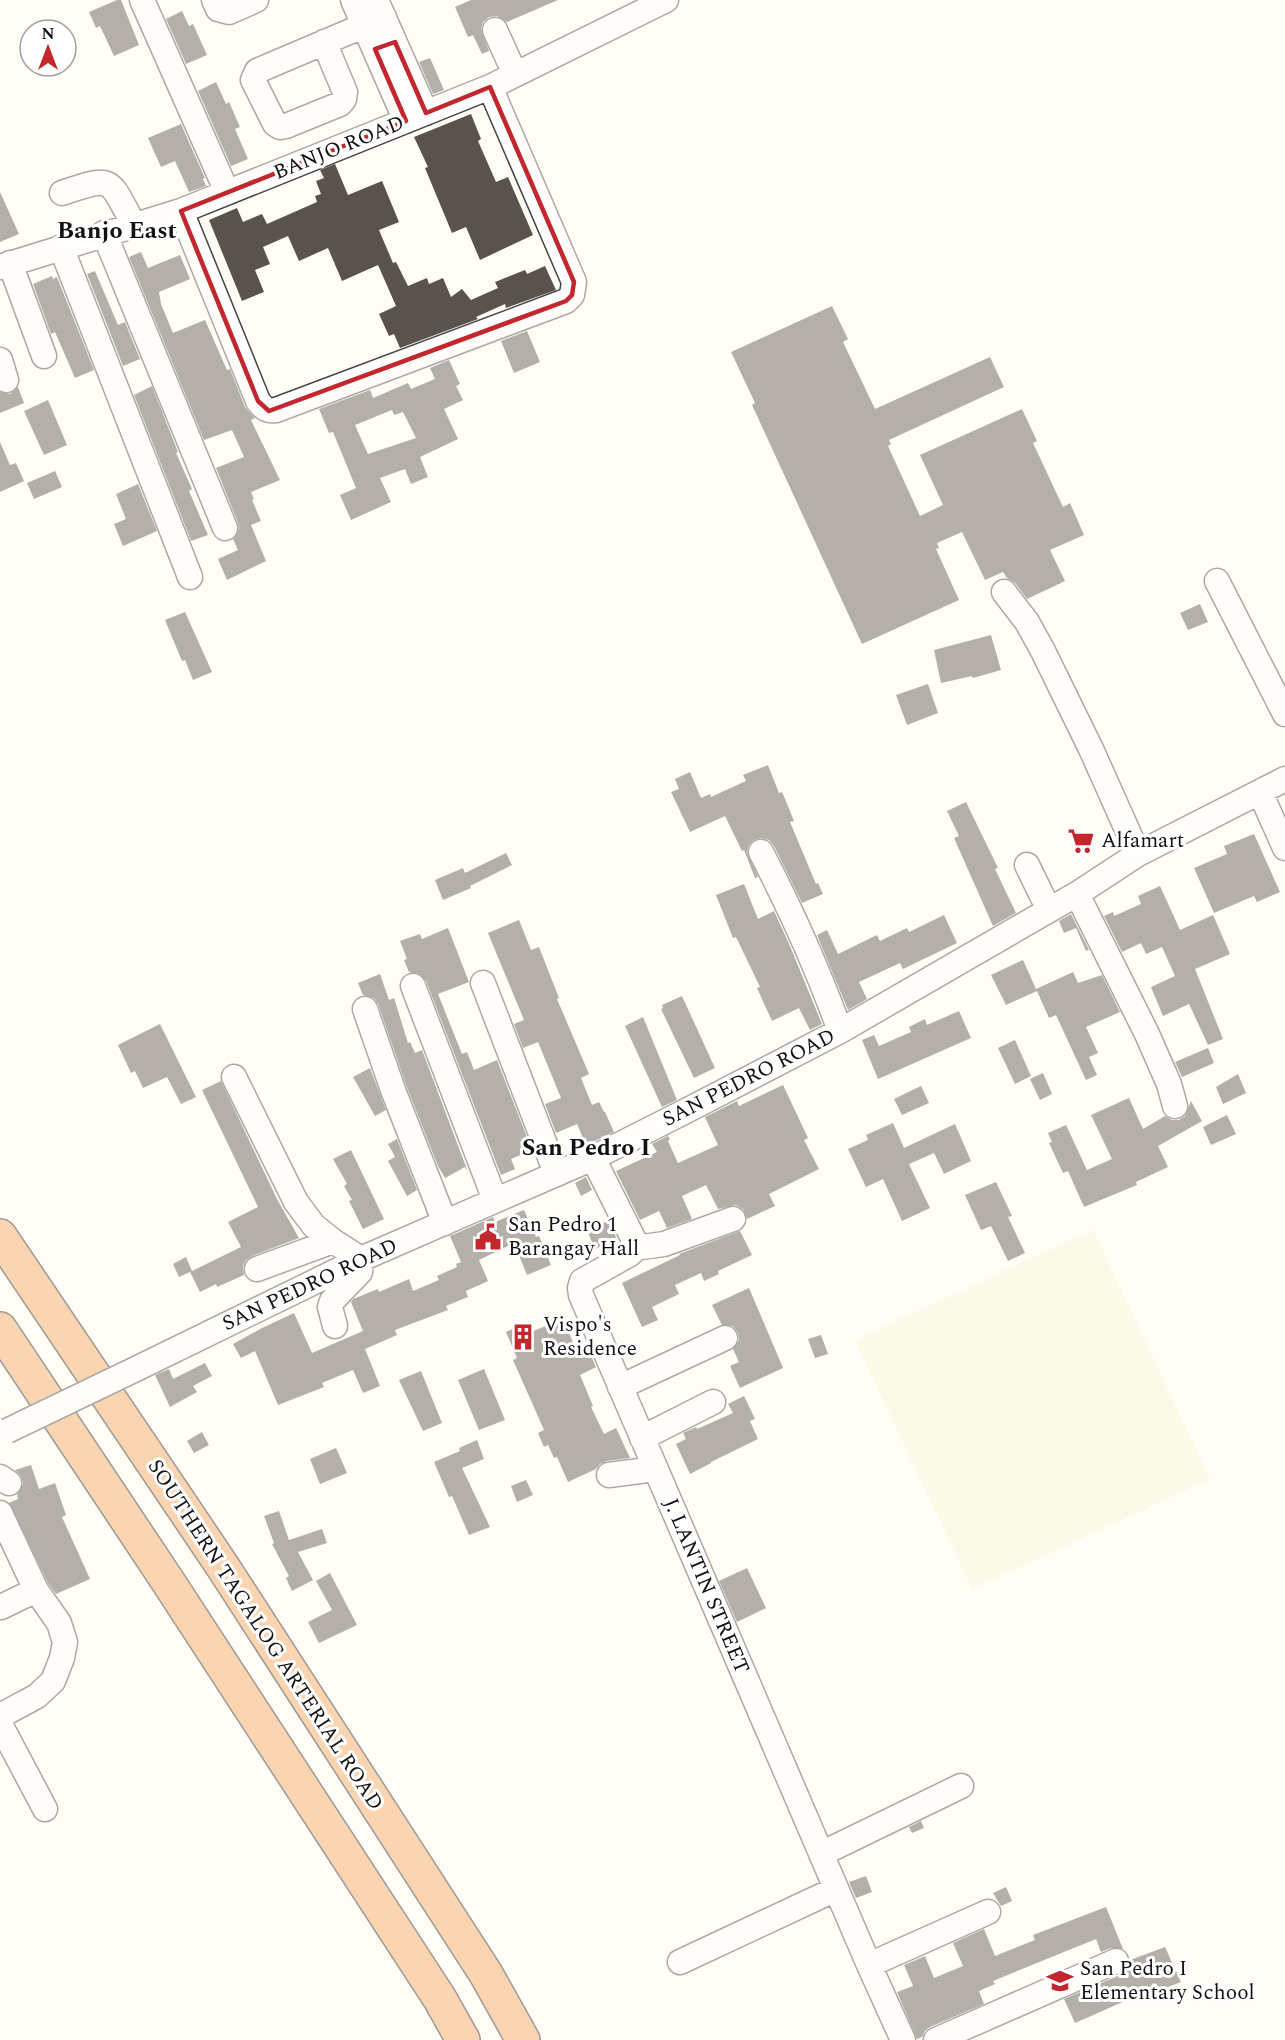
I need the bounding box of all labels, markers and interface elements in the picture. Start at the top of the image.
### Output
north arrow [18,18,78,78]
text: N [41,22,55,46]
street label: BANJO ROAD [269,107,409,189]
district label: Banjo East [57,213,177,249]
place label: Alfamart [1101,825,1184,857]
supermarket icon: Alfamart [1066,826,1096,856]
street label: SAN PEDRO ROAD [657,1021,841,1135]
district label: San Pedro I [522,1130,650,1166]
place label: San Pedro 1 Barangay Hall [508,1209,639,1265]
public building icon: San Pedro 1 Barangay Hall [473,1222,503,1252]
street label: SAN PEDRO ROAD [217,1230,403,1340]
place label: Vispo's Residence [543,1309,637,1365]
building icon: Vispo's Residence [508,1322,538,1352]
street label: SOUTHERN TAGALOG ARTERIAL ROAD [139,1453,391,1817]
street label: J. LANTIN STREET [654,1493,758,1679]
place label: San Pedro I Elementary School [1080,1953,1255,2009]
school or university icon: San Pedro I Elementary School [1045,1966,1075,1996]

